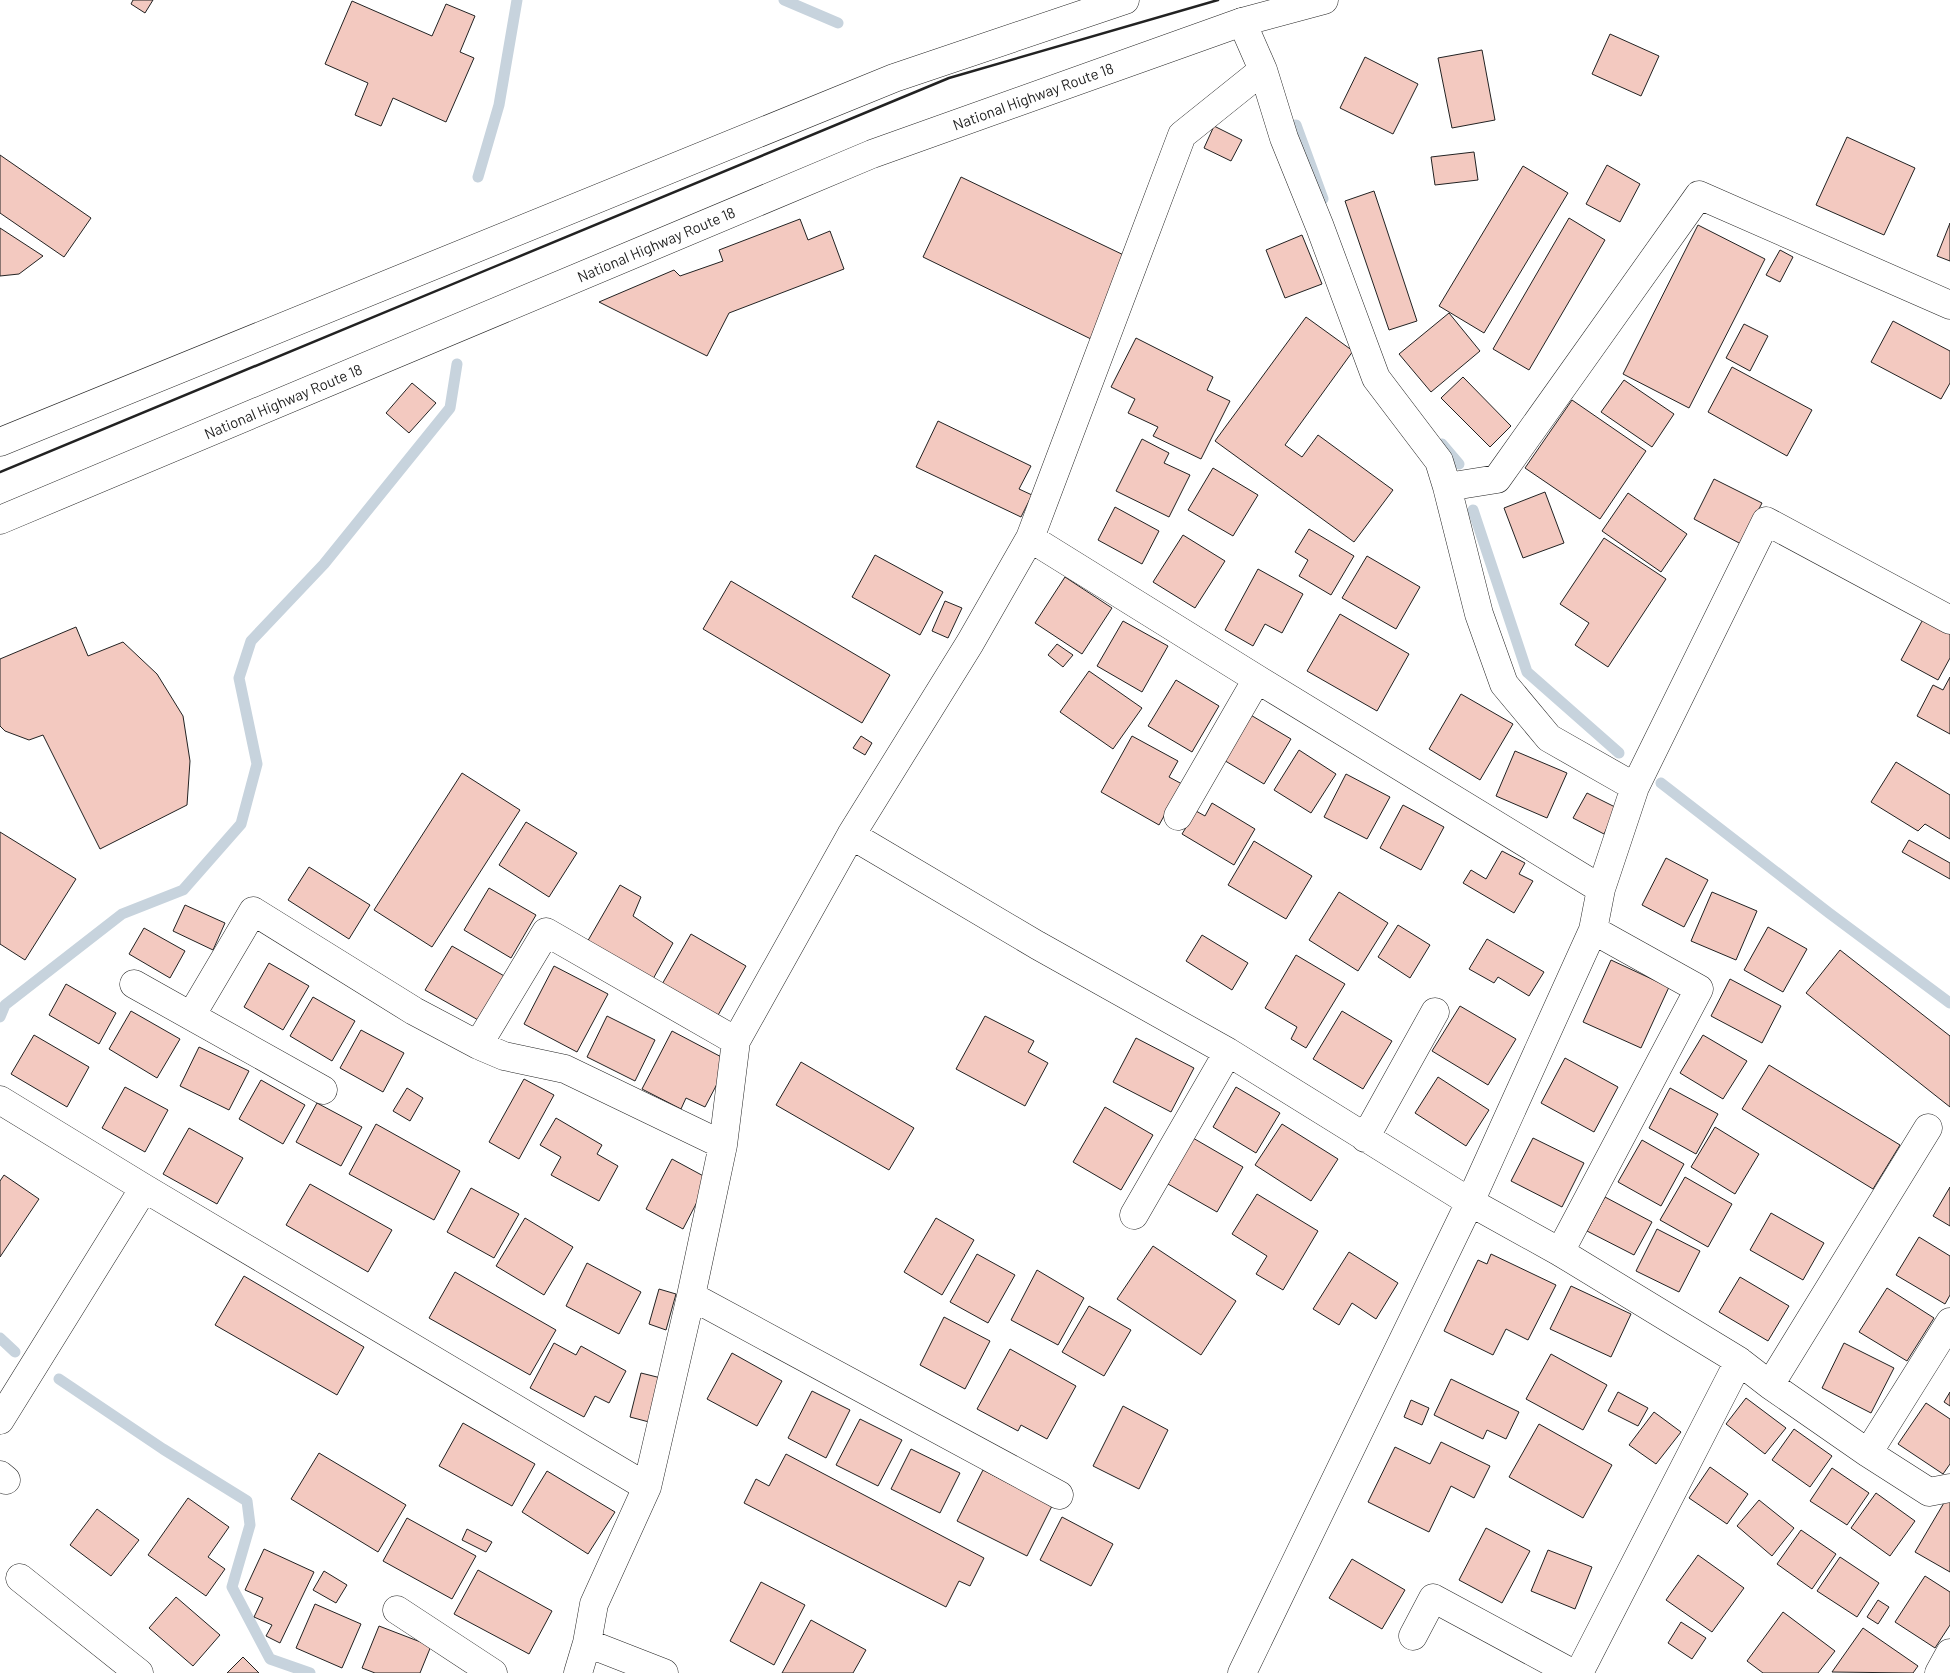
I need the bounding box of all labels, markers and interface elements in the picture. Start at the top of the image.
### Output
street label: National Highway Route 18 [950,59,1116,133]
street label: National Highway Route 18 [574,203,738,285]
street label: National Highway Route 18 [201,360,365,442]

